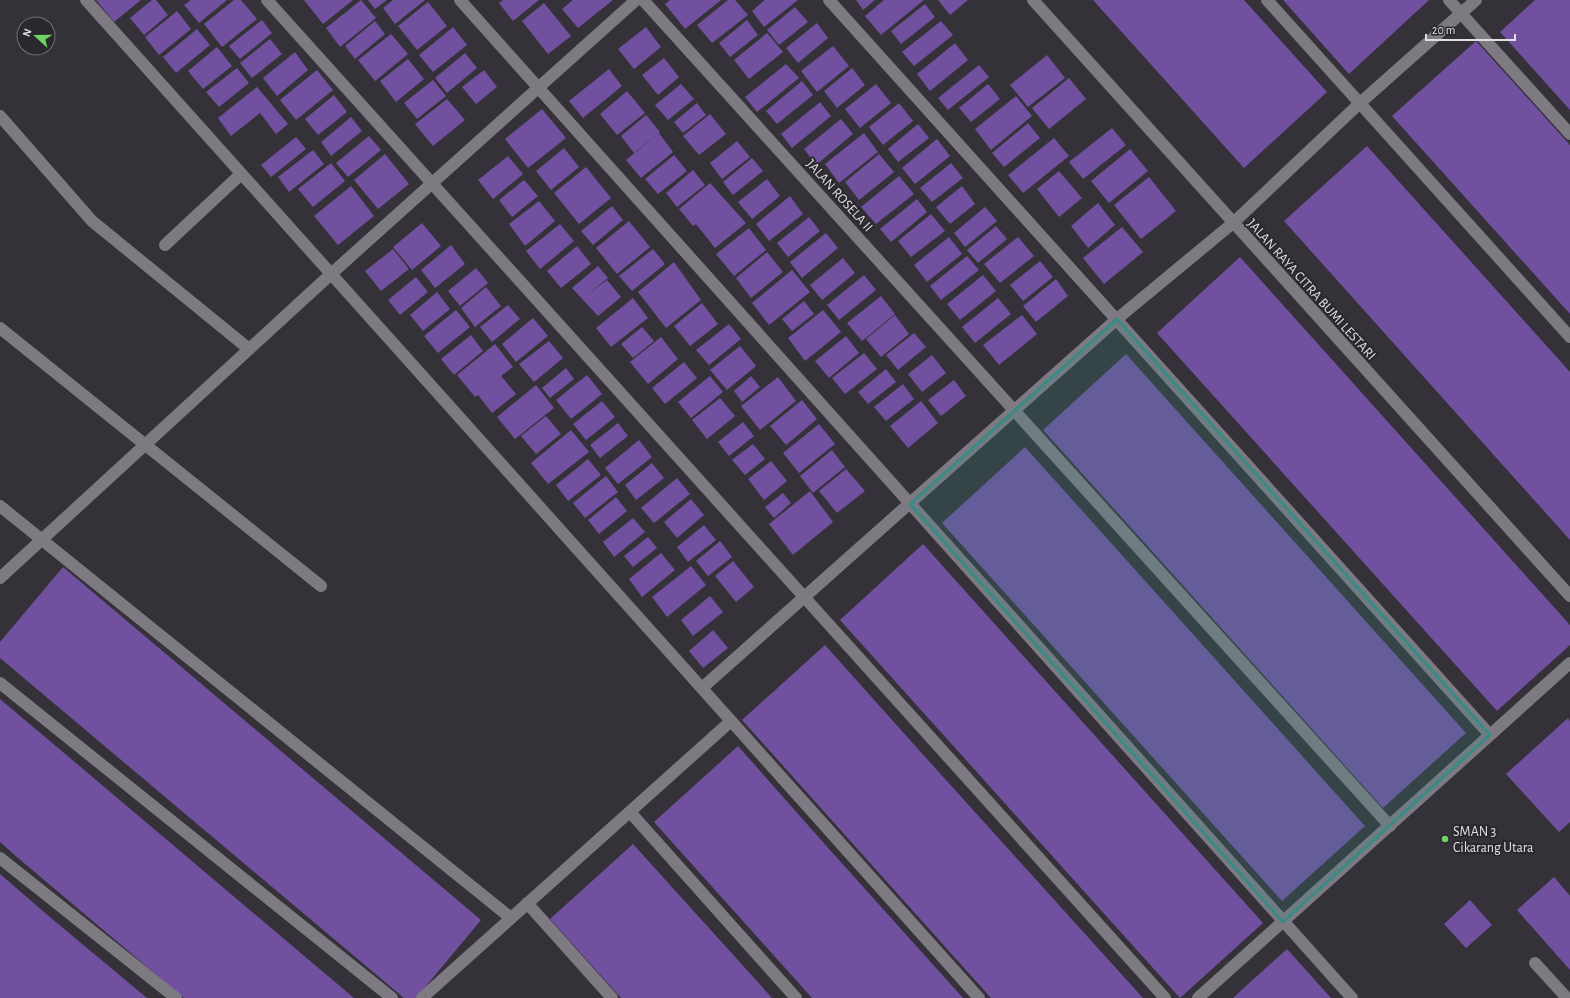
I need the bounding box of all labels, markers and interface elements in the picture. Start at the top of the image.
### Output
north arrow [16,16,56,56]
scale bar [1426,16,1515,42]
text: 20 m [1432,24,1455,36]
text: N [21,27,34,38]
street label: JALAN ROSELA II [803,157,875,234]
street label: JALAN RAYA CITRA BUMI LESTARI [1244,216,1378,363]
place label: SMAN 3 Cikarang Utara [1453,825,1534,855]
marker: SMAN 3 Cikarang Utara [1440,834,1450,844]

